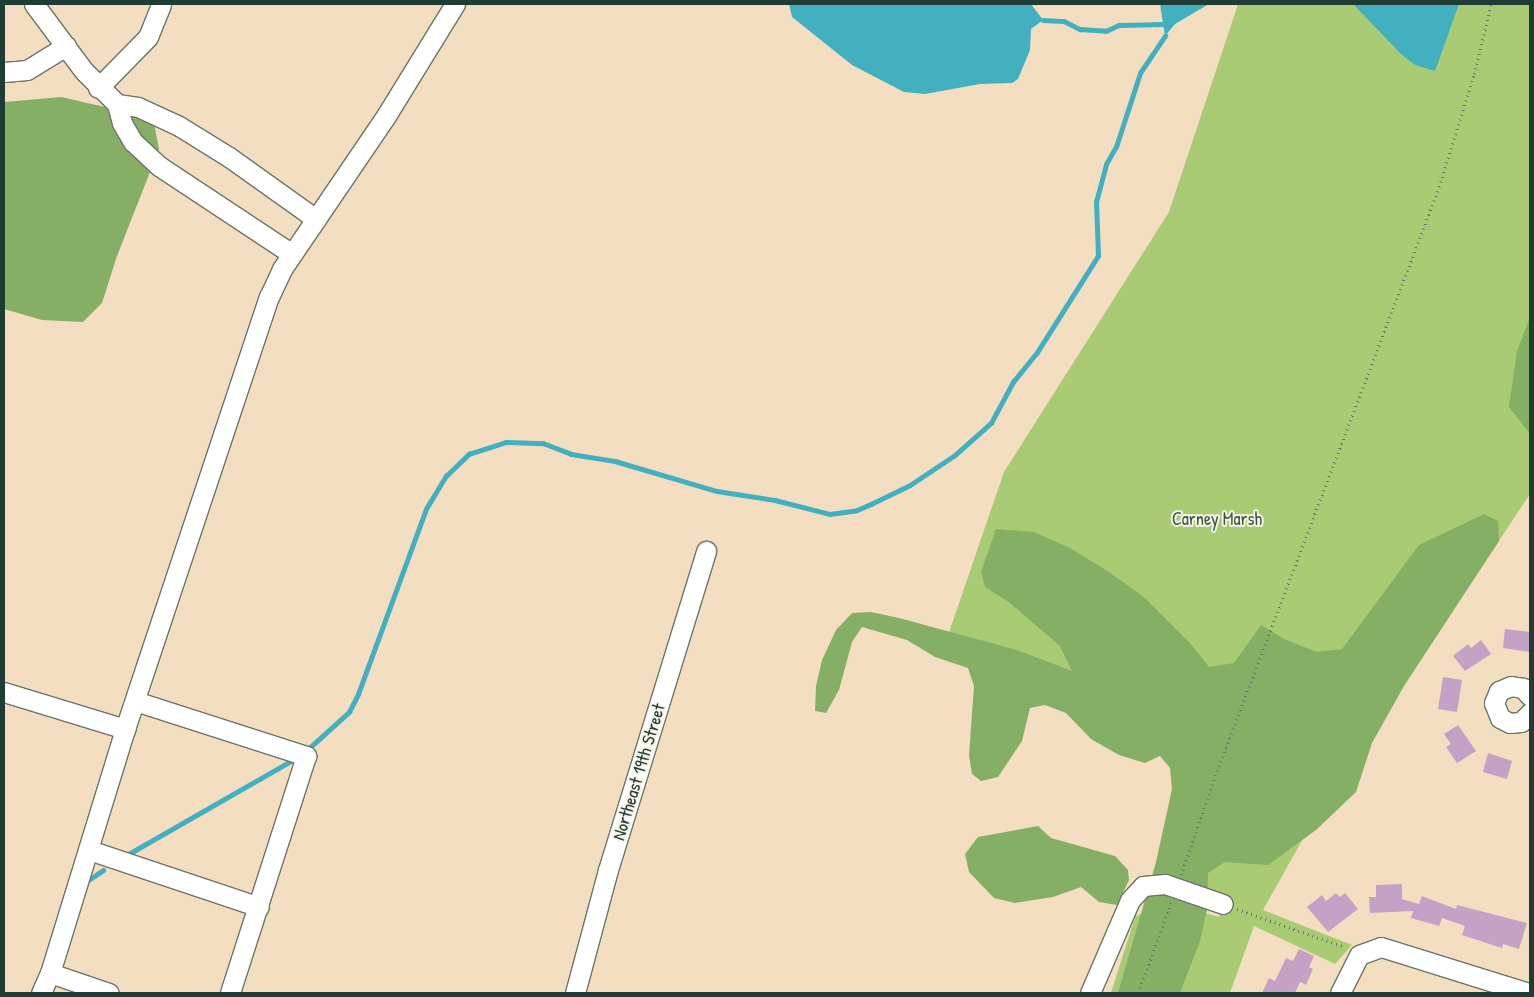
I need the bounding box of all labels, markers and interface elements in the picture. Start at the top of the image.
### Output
park label: Carney Marsh [1172,508,1262,530]
street label: Northeast 19th Street [608,701,670,843]

